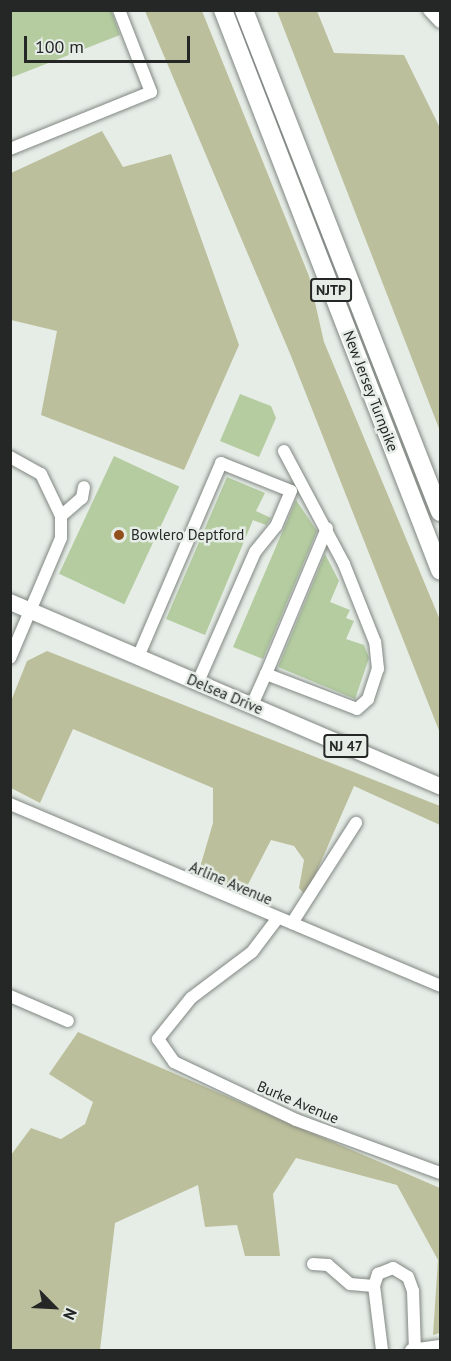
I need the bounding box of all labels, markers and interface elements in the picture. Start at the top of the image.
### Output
scale bar [27,24,194,62]
text: 100 m [35,35,84,58]
road number: NJTP [310,279,352,301]
street label: New Jersey Turnpike [339,327,403,455]
place label: Bowlero Deptford [131,526,244,544]
marker: Bowlero Deptford [112,528,126,542]
street label: Delsea Drive [184,670,266,718]
road number: NJ 47 [322,735,370,757]
street label: Arline Avenue [187,857,275,909]
street label: Burke Avenue [254,1077,342,1127]
north arrow [24,1277,84,1337]
text: N [59,1305,82,1323]

